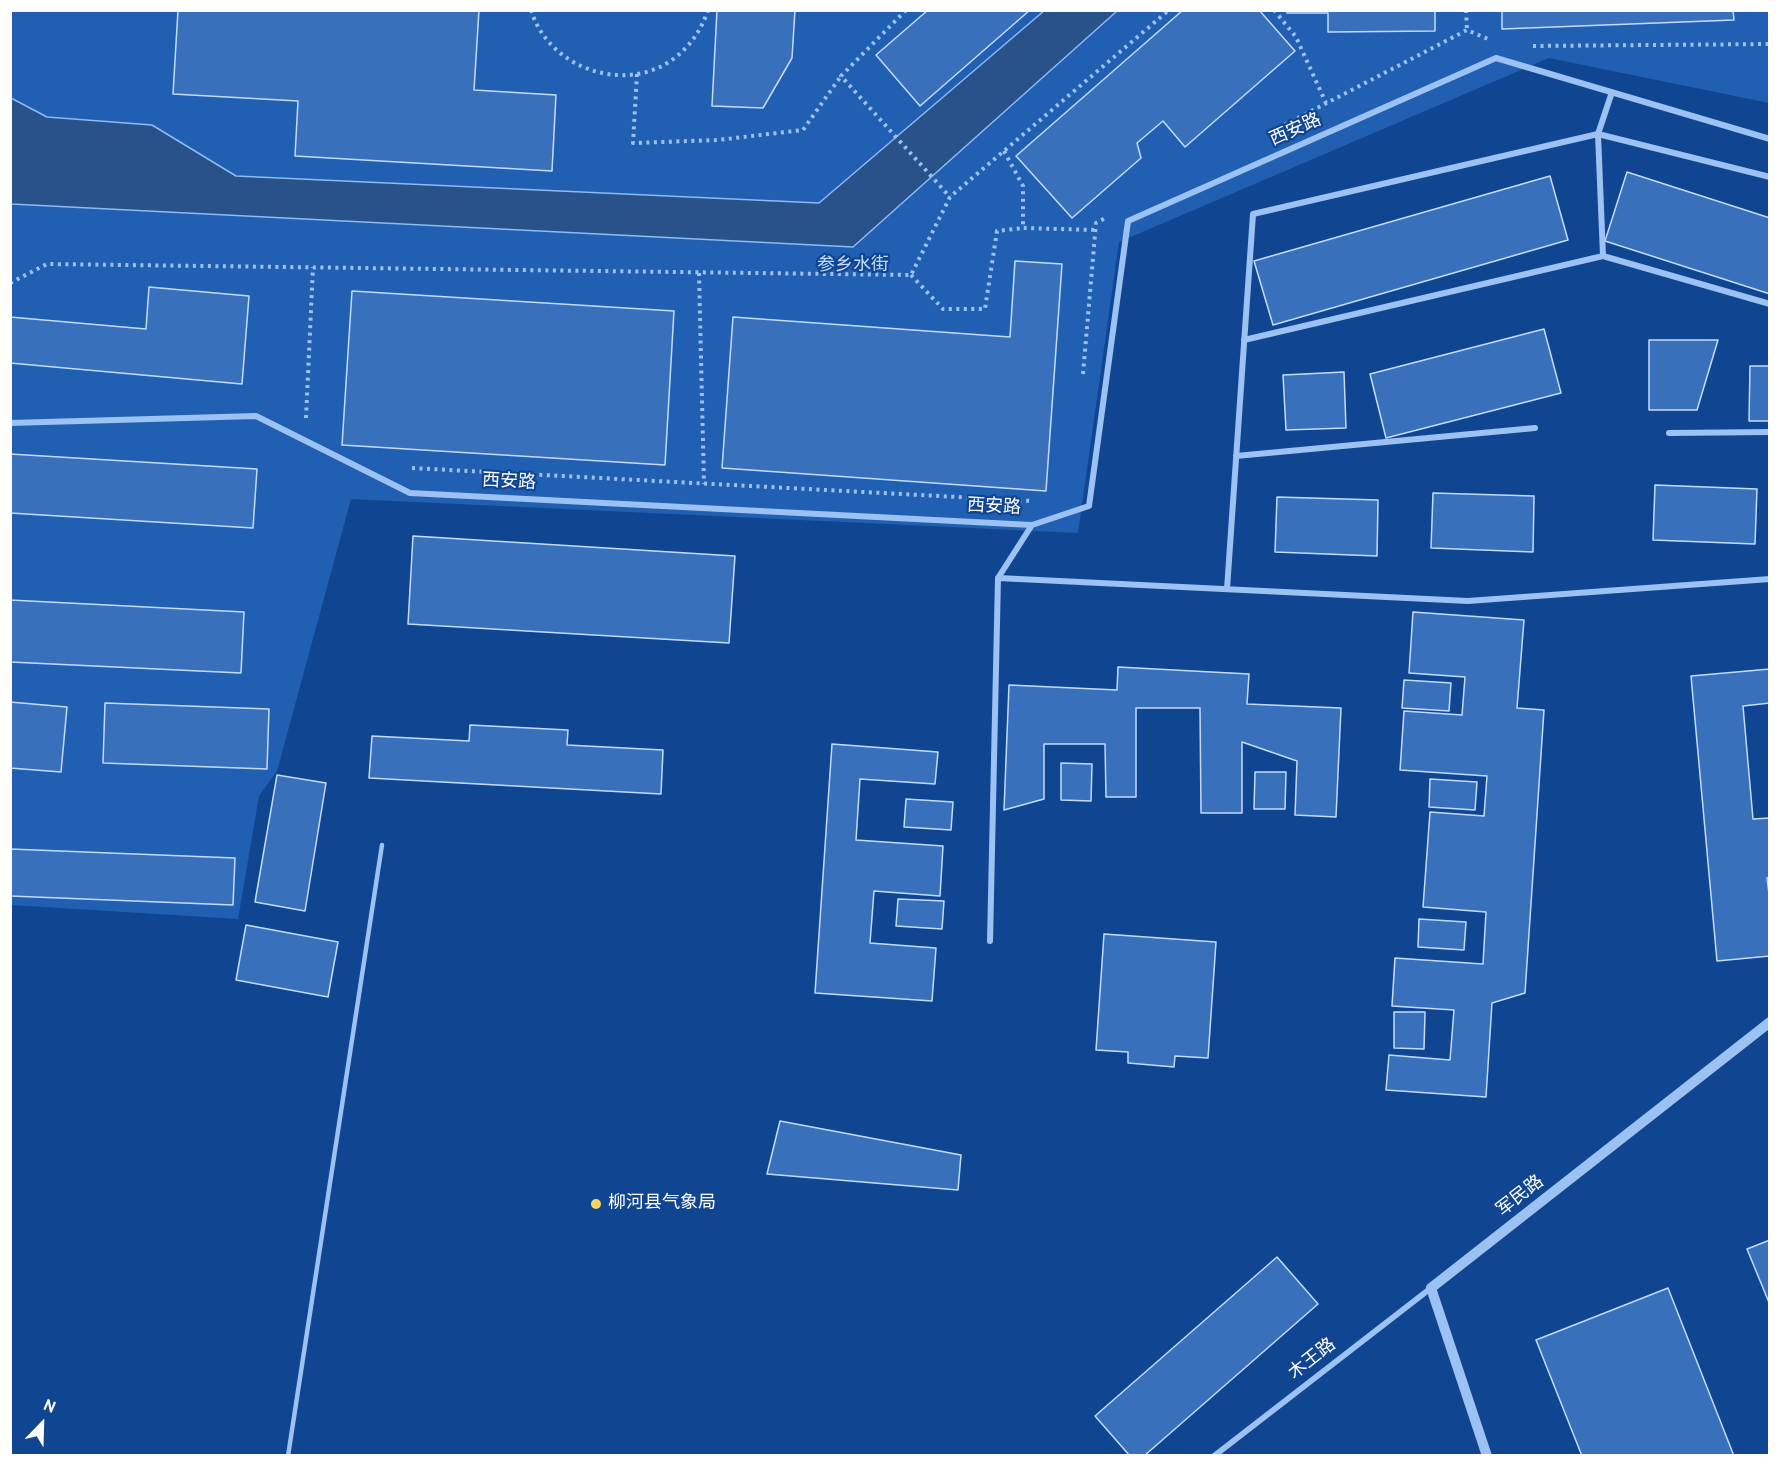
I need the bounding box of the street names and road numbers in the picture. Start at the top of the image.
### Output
street label: 西安路 [1267,110,1325,152]
street label: 西安路 [481,471,537,495]
street label: 西安路 [966,496,1022,520]
street label: 军民路 [1493,1172,1549,1222]
street label: 木王路 [1285,1335,1341,1385]

